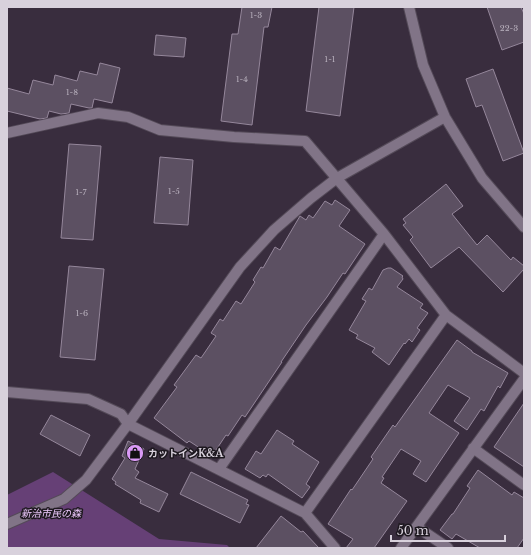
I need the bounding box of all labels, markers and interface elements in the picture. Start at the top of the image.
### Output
house number: 1-3 [250,10,262,20]
house number: 22-3 [500,23,518,33]
house number: 1-1 [325,54,336,64]
house number: 1-4 [236,74,248,84]
house number: 1-8 [66,87,78,97]
house number: 1-5 [168,186,180,196]
house number: 1-7 [75,187,88,197]
house number: 1-6 [76,308,88,318]
shop icon: カットインK&A [125,443,145,463]
place label: カットインK&A [148,447,224,460]
park label: 新治市民の森 [21,507,82,520]
scale bar [391,517,505,543]
text: 50 m [397,523,429,538]

